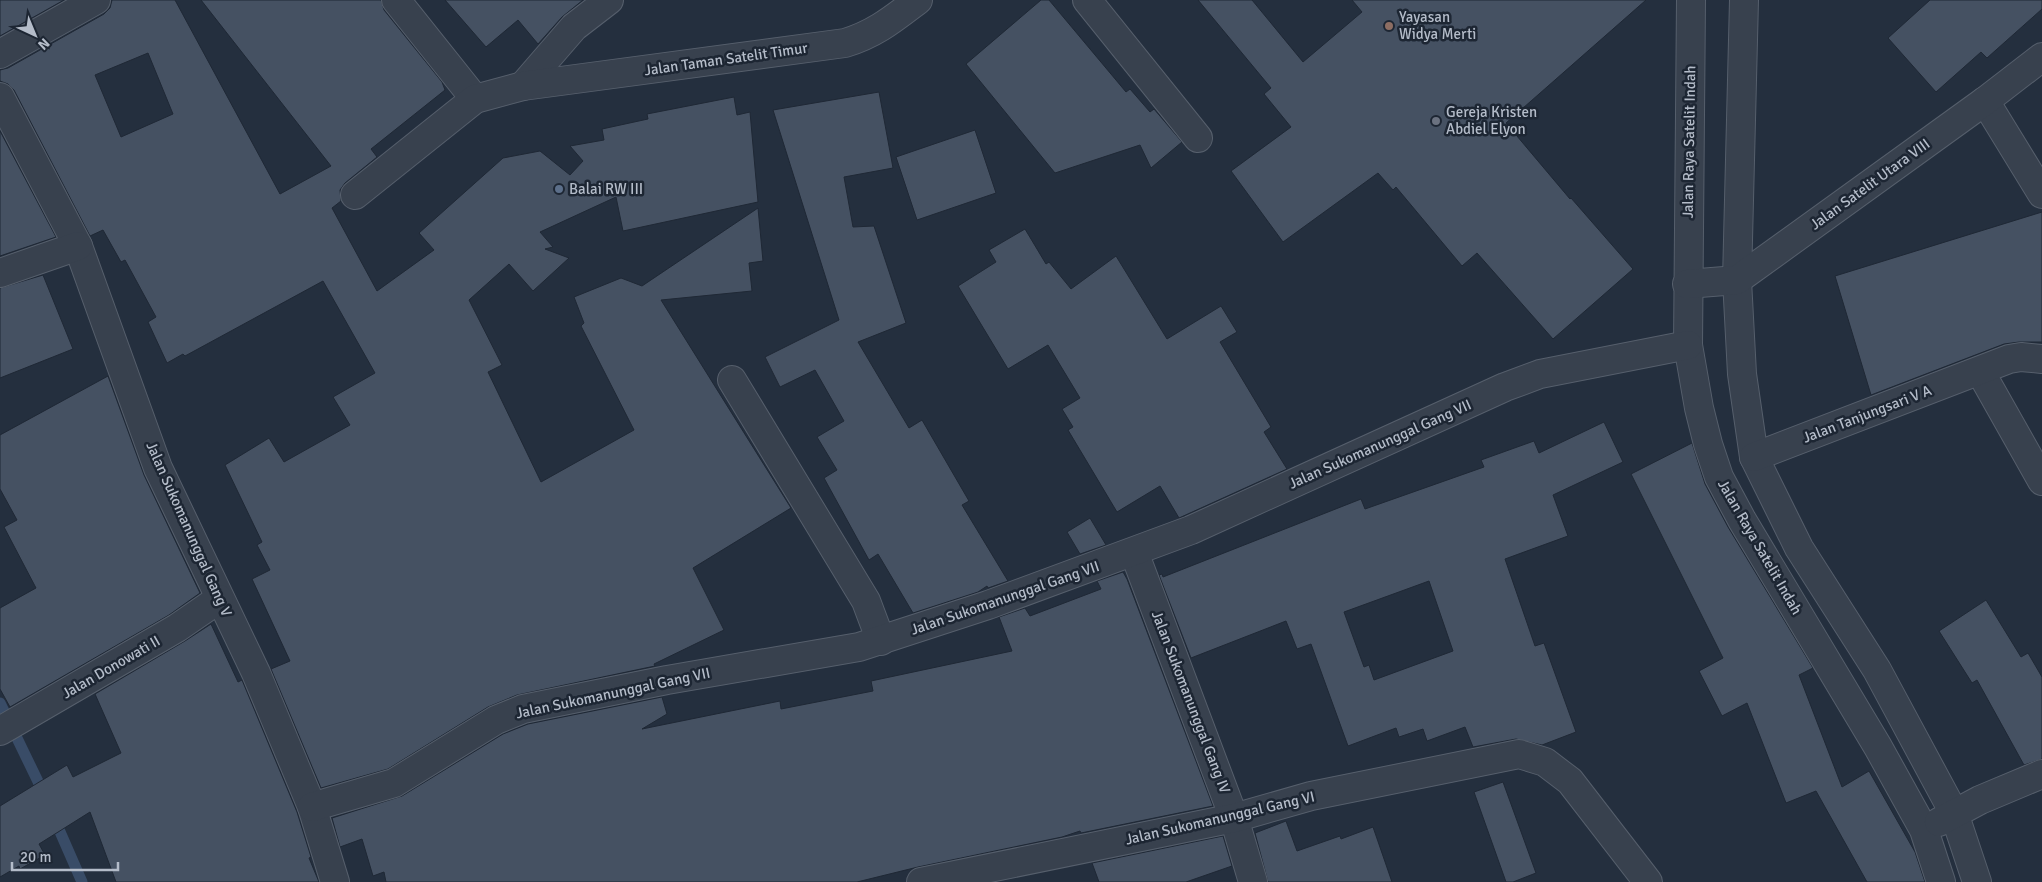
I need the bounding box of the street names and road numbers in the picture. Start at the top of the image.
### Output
street label: Jalan Taman Satelit Timur [643,39,809,79]
street label: Jalan Raya Satelit Indah [1679,65,1699,219]
street label: Jalan Satelit Utara VIII [1807,134,1933,234]
street label: Jalan Tanjungsari V A [1800,381,1934,447]
street label: Jalan Sukomanunggal Gang VII [1286,395,1474,493]
street label: Jalan Sukomanunggal Gang V [142,439,236,620]
street label: Jalan Raya Satelit Indah [1714,476,1806,618]
street label: Jalan Sukomanunggal Gang VII [908,557,1102,639]
street label: Jalan Sukomanunggal Gang IV [1148,608,1234,796]
street label: Jalan Donowati II [59,632,163,702]
street label: Jalan Sukomanunggal Gang VII [514,664,712,722]
street label: Jalan Sukomanunggal Gang VI [1123,787,1317,849]

